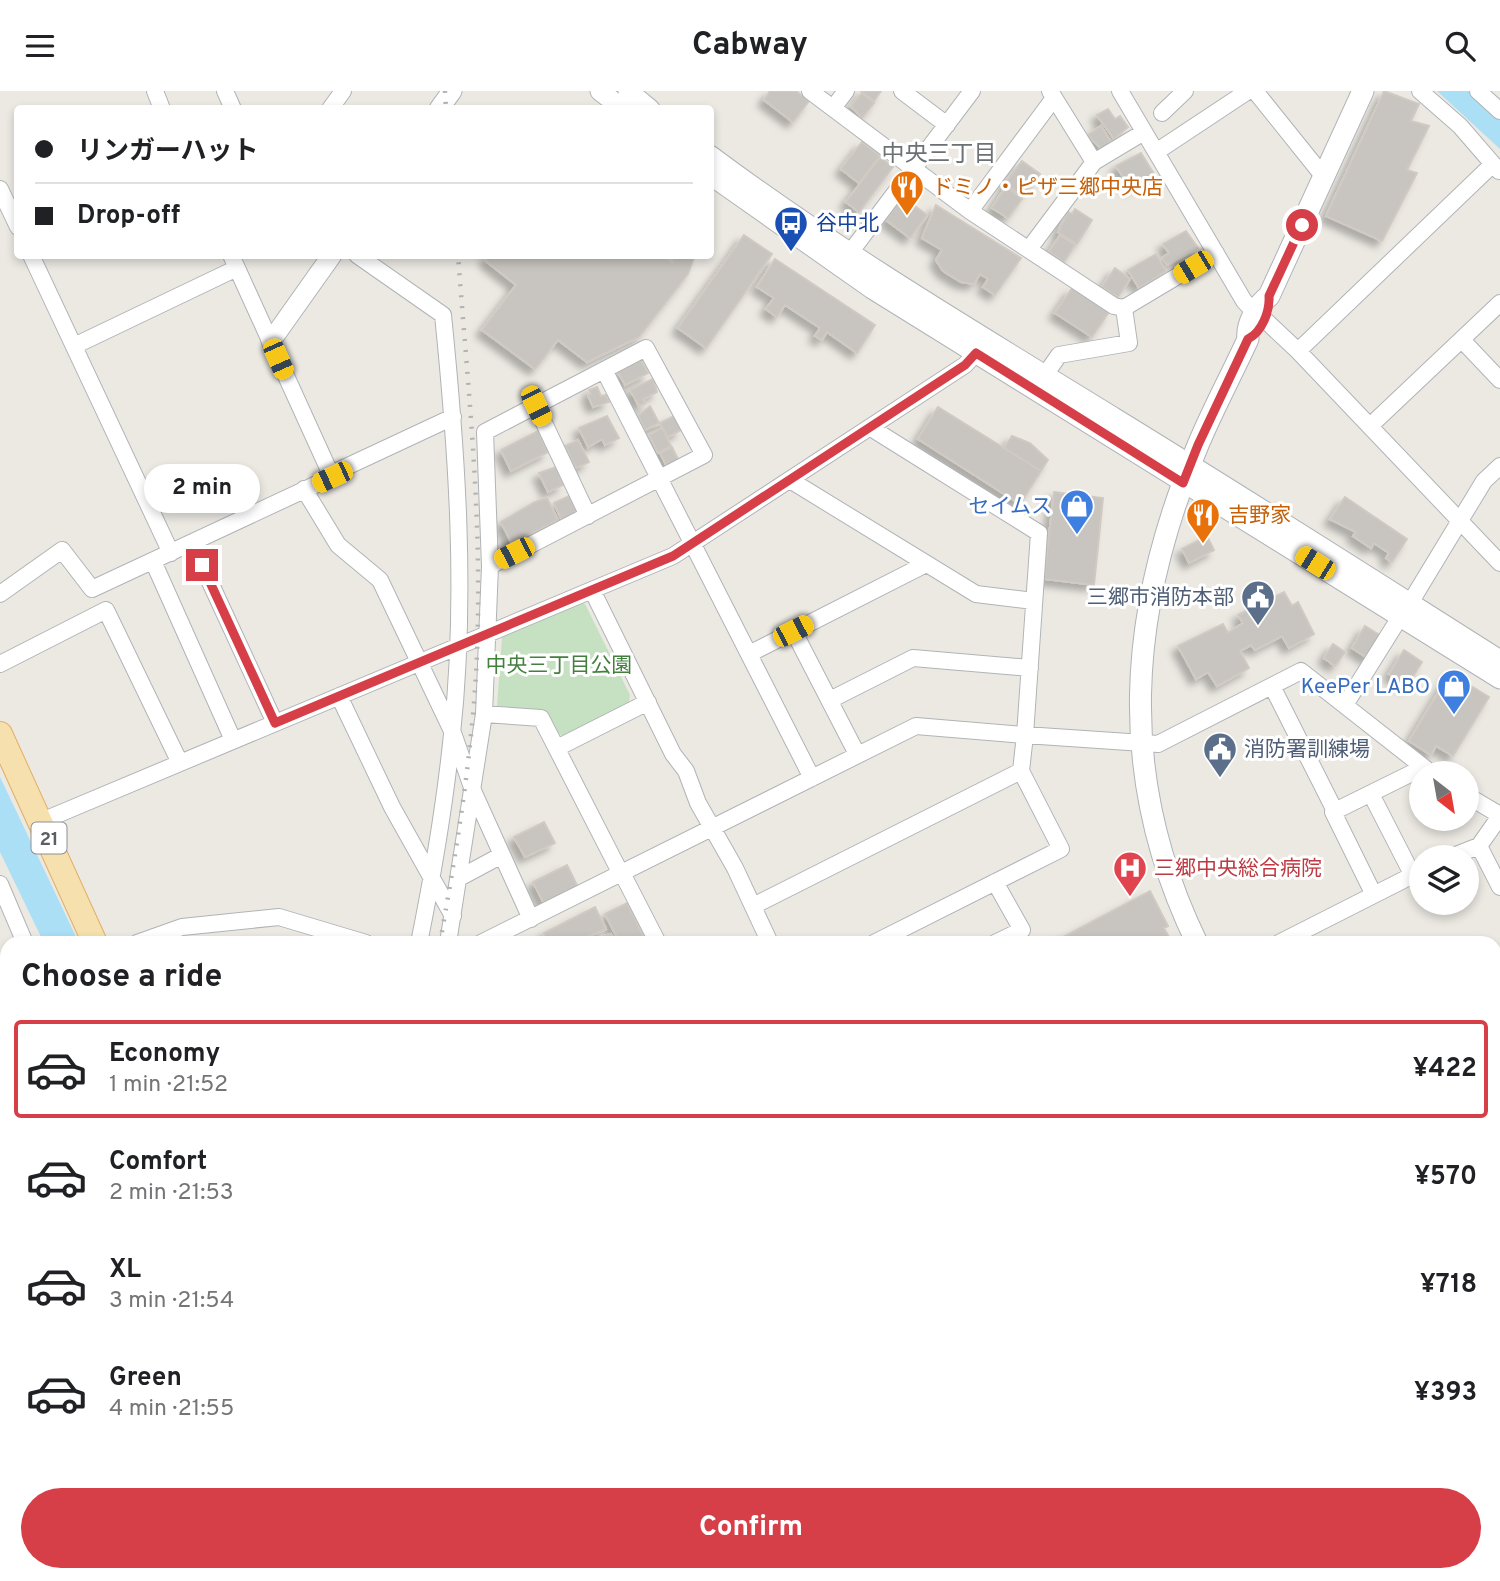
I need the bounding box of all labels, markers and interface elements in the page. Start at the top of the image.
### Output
text: Cabway [692,26,808,66]
icon: menu [21,27,59,65]
icon: search [1441,27,1479,65]
text: リンガーハット [77,136,258,169]
district label: 中央三丁目 [882,141,997,170]
restaurant icon: ドミノ・ピザ三郷中央店 [888,168,926,217]
place label: ドミノ・ピザ三郷中央店 [932,175,1163,202]
text: Drop-off [77,200,180,233]
bus stop icon: 谷中北 [772,204,810,253]
route start [1286,209,1318,241]
place label: 谷中北 [816,211,879,238]
car [1170,247,1217,287]
car [260,336,297,382]
car [518,383,555,429]
car [309,459,356,495]
callout: 2 min [144,463,260,512]
text: 2 min [172,474,232,503]
shop icon: セイムス [1058,487,1096,536]
place label: セイムス [968,494,1052,521]
restaurant icon: 吉野家 [1184,496,1222,545]
place label: 吉野家 [1228,503,1291,530]
car [491,534,538,572]
car [1292,543,1339,583]
route end [186,549,218,581]
public building icon: 三郷市消防本部 [1239,578,1277,627]
place label: 三郷市消防本部 [1087,585,1234,612]
car [770,612,817,650]
park label: 中央三丁目公園 [486,653,633,680]
shop icon: KeePer LABO [1435,667,1473,716]
place label: KeePer LABO [1301,674,1430,701]
public building icon: 消防署訓練場 [1201,730,1239,779]
place label: 消防署訓練場 [1244,737,1370,764]
north arrow [1409,761,1479,831]
map controls [1409,761,1479,915]
road number: 21 [32,823,66,853]
button: layers [1409,845,1479,915]
hospital icon: 三郷中央総合病院 [1111,849,1149,898]
place label: 三郷中央総合病院 [1154,856,1322,883]
text: Choose a ride [21,958,222,998]
icon: car [25,1038,88,1101]
text: Economy [109,1038,220,1071]
text: ¥422 [1413,1053,1477,1086]
text: 1 min · 21:52 [109,1071,228,1100]
icon: car [25,1146,88,1209]
text: Comfort [109,1146,207,1179]
text: ¥570 [1414,1161,1477,1194]
text: 2 min · 21:53 [109,1179,234,1208]
icon: car [25,1254,88,1317]
text: XL [109,1254,141,1287]
text: ¥718 [1420,1269,1477,1302]
text: 3 min · 21:54 [109,1287,234,1316]
icon: car [25,1362,88,1425]
text: Green [109,1362,182,1395]
text: ¥393 [1414,1377,1477,1410]
text: 4 min · 21:55 [109,1395,234,1424]
button: Confirm [21,1488,1481,1568]

